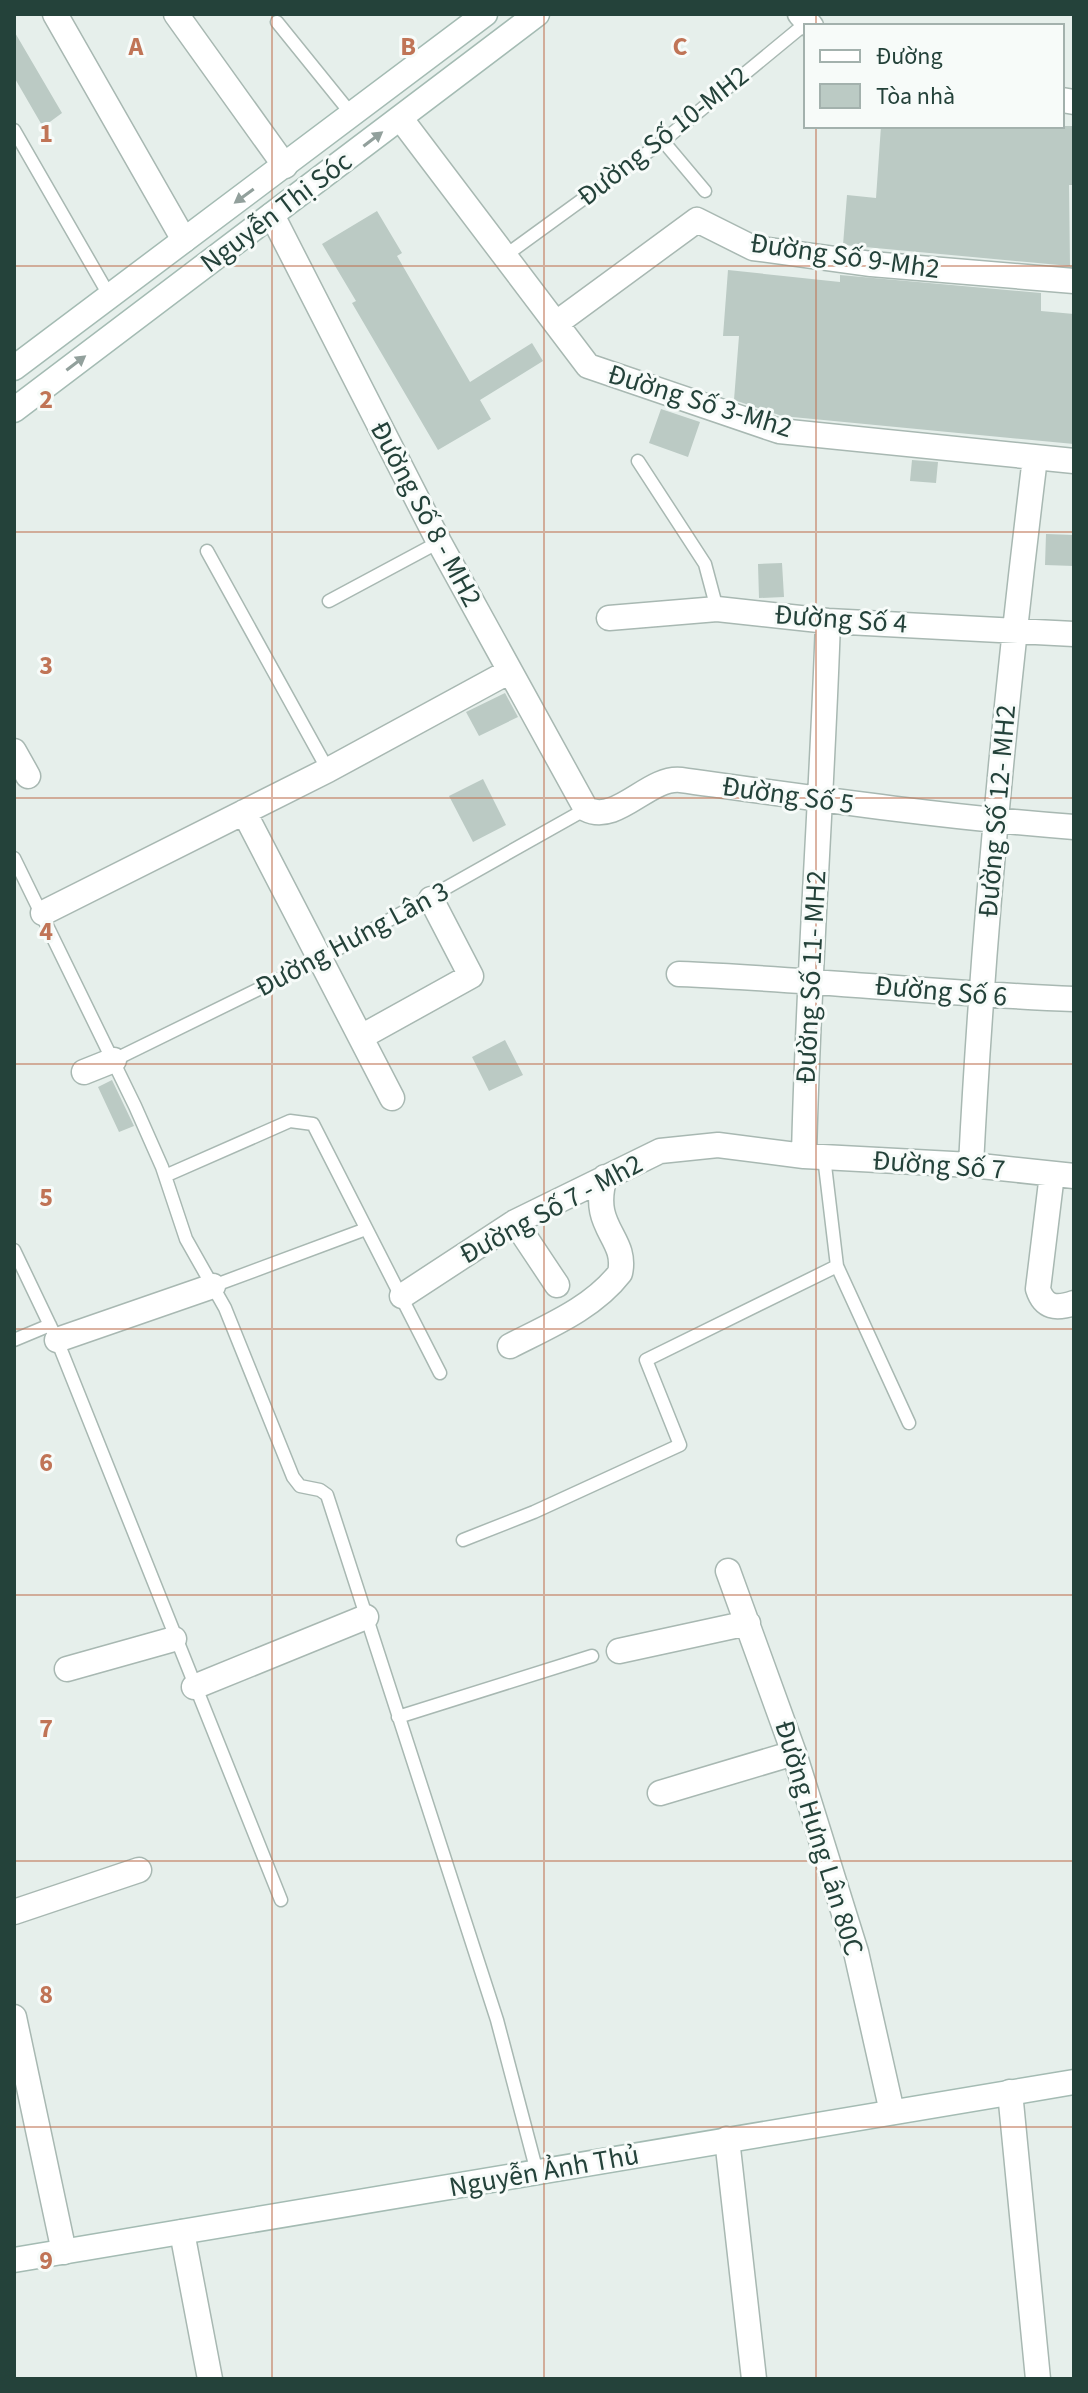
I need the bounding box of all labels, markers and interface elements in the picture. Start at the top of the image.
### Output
legend [804,24,1064,128]
text: A [128,28,145,65]
text: B [400,28,416,65]
text: C [672,28,688,65]
text: Đường [876,39,943,74]
street label: Đường Số 10-MH2 [569,56,757,216]
text: Tòa nhà [876,79,955,114]
text: 1 [39,115,53,152]
one-way arrow [363,132,384,148]
street label: Nguyễn Thị Sóc [192,141,360,282]
one-way arrow [233,188,255,204]
street label: Đường Số 9-Mh2 [748,223,942,289]
street label: Đường Số 3-Mh2 [603,354,797,448]
one-way arrow [65,355,87,371]
text: 2 [39,381,53,418]
street label: Đường Số 8 - MH2 [360,414,492,614]
street label: Đường Số 4 [773,594,909,644]
text: 3 [39,647,53,684]
street label: Đường Số 12- MH2 [968,703,1026,919]
street label: Đường Số 5 [719,766,857,824]
street label: Đường Số 11- MH2 [785,869,837,1085]
street label: Đường Hưng Lân 3 [248,871,456,1007]
text: 4 [39,913,53,950]
street label: Đường Số 6 [873,965,1009,1017]
street label: Đường Số 7 [871,1140,1007,1190]
street label: Đường Số 7 - Mh2 [452,1144,650,1274]
text: 5 [39,1179,53,1216]
text: 6 [39,1444,53,1481]
text: 7 [39,1710,53,1747]
street label: Đường Hưng Lân 80C [764,1715,874,1961]
text: 8 [39,1976,53,2013]
street label: Nguyễn Ảnh Thủ [446,2135,642,2207]
text: 9 [39,2242,53,2279]

